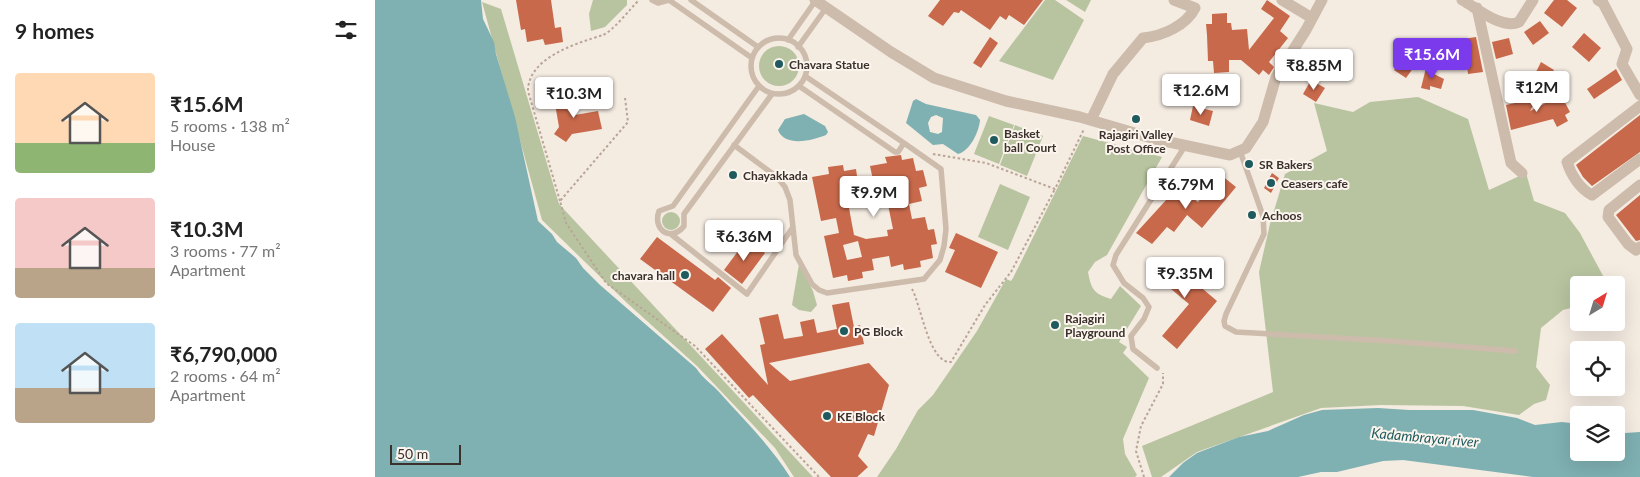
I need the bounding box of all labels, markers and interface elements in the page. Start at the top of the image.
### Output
icon: filters [332,16,360,44]
text: 9 homes [15,18,94,43]
pin: ₹15.6M [1391,38,1473,80]
text: ₹15.6M [1404,44,1460,63]
pin: ₹8.85M [1273,48,1355,91]
text: ₹8.85M [1286,55,1342,74]
place label: Chavara Statue [789,57,870,72]
marker: Chavara Statue [773,58,785,70]
pin: ₹12M [1507,70,1567,113]
pin: ₹12.6M [1160,74,1242,116]
pin: ₹10.3M [533,76,615,119]
text: ₹12M [1516,77,1558,96]
text: ₹12.6M [1173,80,1229,99]
text: ₹10.3M [546,83,602,102]
text: ₹15.6M [170,91,244,116]
icon: home [55,93,115,153]
marker: Rajagiri Valley Post Office [1130,113,1142,125]
text: 5 rooms · 138 m² [170,116,290,135]
place label: Basket ball Court [1004,126,1057,155]
place label: Rajagiri Valley Post Office [1099,127,1174,156]
marker: Basket ball Court [988,134,1000,146]
text: House [170,135,215,154]
place label: SR Bakers [1259,157,1312,172]
marker: SR Bakers [1243,158,1255,170]
place label: Chayakkada [743,168,808,183]
pin: ₹6.79M [1145,168,1227,210]
marker: Chayakkada [727,169,739,181]
text: ₹6.79M [1158,174,1214,193]
pin: ₹9.9M [839,176,909,218]
place label: Ceasers cafe [1281,176,1349,191]
marker: Ceasers cafe [1265,177,1277,189]
text: ₹9.9M [851,182,897,201]
place label: Achoos [1261,208,1302,223]
marker: Achoos [1246,209,1258,221]
text: ₹10.3M [170,216,244,241]
icon: home [55,218,115,278]
pin: ₹6.36M [703,220,785,262]
text: ₹6.36M [716,226,772,245]
text: 3 rooms · 77 m² [170,241,281,260]
pin: ₹9.35M [1144,256,1226,299]
text: Apartment [170,260,245,279]
text: ₹9.35M [1157,263,1213,282]
place label: chavara hall [612,268,675,283]
marker: chavara hall [679,269,691,281]
north arrow [1570,276,1625,331]
map controls [1570,276,1625,461]
place label: Rajagiri Playground [1065,311,1126,340]
marker: Rajagiri Playground [1049,319,1061,331]
place label: PG Block [854,324,904,339]
marker: PG Block [838,325,850,337]
text: ₹6,790,000 [170,341,277,366]
button: locate [1570,341,1625,396]
icon: home [55,343,115,403]
text: 2 rooms · 64 m² [170,366,281,385]
text: Apartment [170,385,245,404]
button: layers [1570,406,1625,461]
place label: KE Block [837,409,886,424]
marker: KE Block [821,410,833,422]
water label: Kadambrayar river [1371,424,1479,450]
scale bar [390,442,461,465]
text: 50 m [397,445,428,462]

